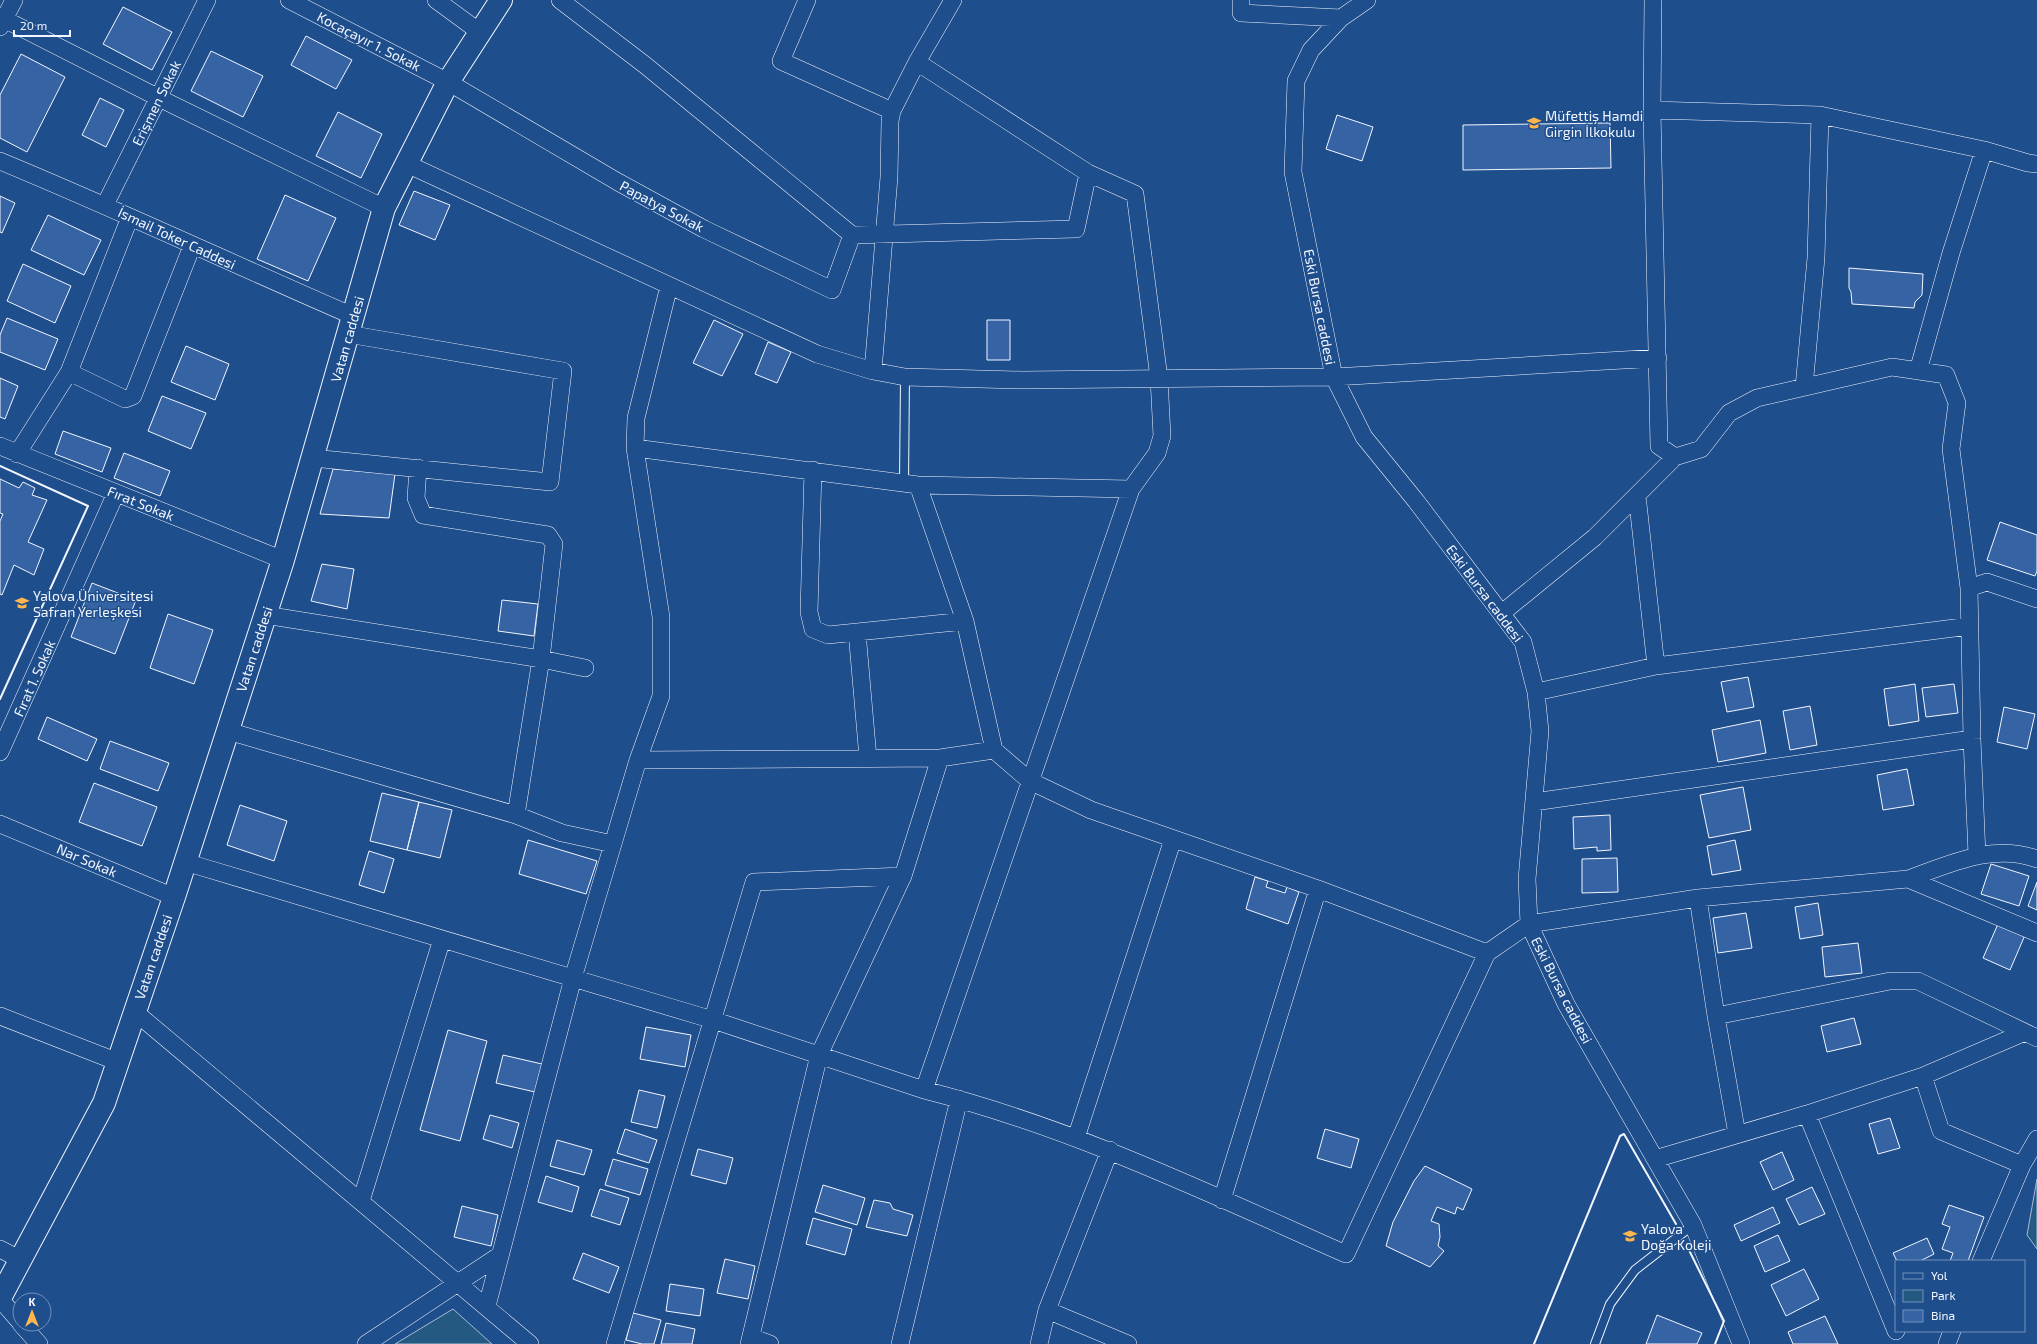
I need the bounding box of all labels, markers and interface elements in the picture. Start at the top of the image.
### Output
street label: Kocaçayır 1. Sokak [314,8,424,75]
scale bar [14,12,70,38]
text: 20 m [20,18,47,32]
street label: Erişmen Sokak [128,58,185,149]
place label: Müfettiş Hamdi Girgin İlkokulu [1545,107,1643,140]
school or university icon: Müfettiş Hamdi Girgin İlkokulu [1526,115,1542,131]
street label: Papatya Sokak [617,177,707,235]
street label: İsmail Toker Caddesi [115,203,239,273]
street label: Eski Bursa caddesi [1300,248,1340,366]
street label: Vatan caddesi [327,294,367,384]
street label: Fırat Sokak [105,482,177,524]
street label: Eski Bursa caddesi [1443,541,1527,645]
place label: Yalova Üniversitesi Safran Yerleşkesi [33,587,153,621]
school or university icon: Yalova Üniversitesi Safran Yerleşkesi [14,595,30,611]
street label: Vatan caddesi [232,604,276,694]
street label: Fırat 1. Sokak [10,637,58,719]
street label: Nar Sokak [54,840,120,880]
street label: Vatan caddesi [131,912,175,1002]
street label: Eski Bursa caddesi [1528,934,1596,1046]
place label: Yalova Doğa Koleji [1641,1220,1712,1253]
school or university icon: Yalova Doğa Koleji [1622,1228,1638,1244]
legend [1895,1260,2025,1332]
text: Yol [1931,1268,1948,1282]
text: Park [1931,1288,1956,1302]
north arrow [12,1292,52,1332]
text: K [29,1295,36,1308]
text: Bina [1931,1308,1955,1322]

